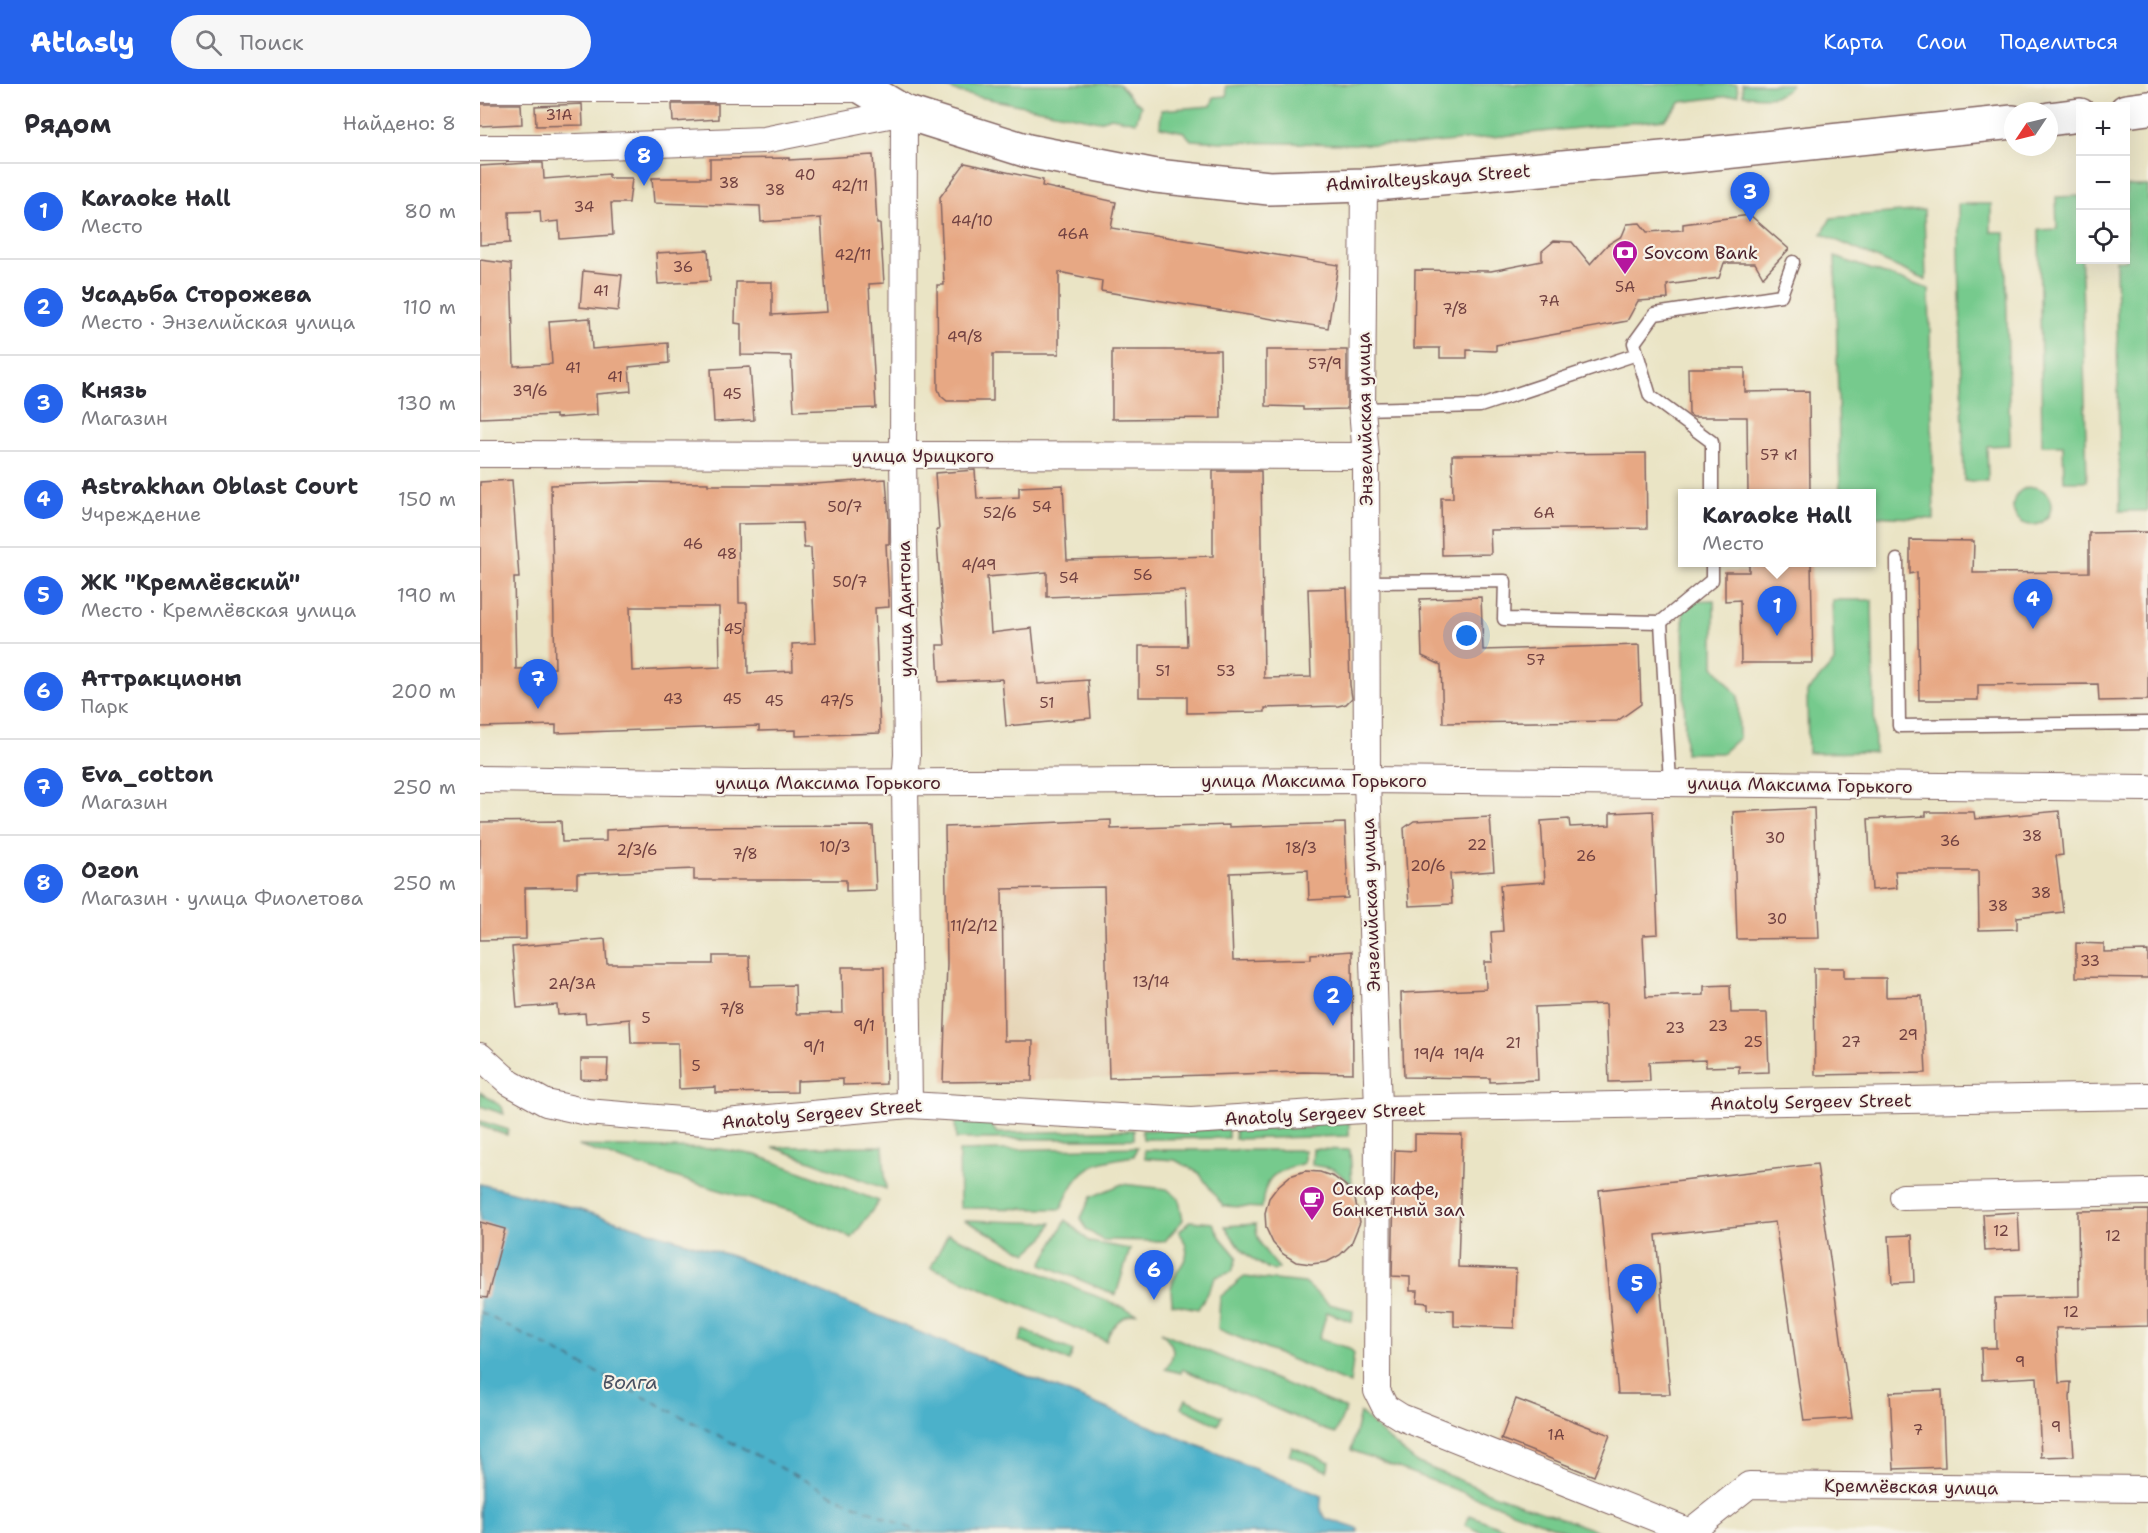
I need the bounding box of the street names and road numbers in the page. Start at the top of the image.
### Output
street label: Admiralteyskaya Street [1325,159,1531,197]
street label: Энзелийская улица [1351,332,1379,506]
street label: улица Урицкого [852,444,994,468]
street label: улица Дантона [892,540,918,678]
street label: улица Максима Горького [1201,769,1427,793]
street label: улица Максима Горького [715,771,941,795]
street label: улица Максима Горького [1687,771,1913,799]
street label: Энзелийская улица [1356,818,1386,992]
street label: Anatoly Sergeev Street [1710,1088,1912,1116]
street label: Anatoly Sergeev Street [721,1093,924,1135]
street label: Anatoly Sergeev Street [1224,1097,1426,1131]
street label: Кремлёвская улица [1824,1473,1998,1501]

